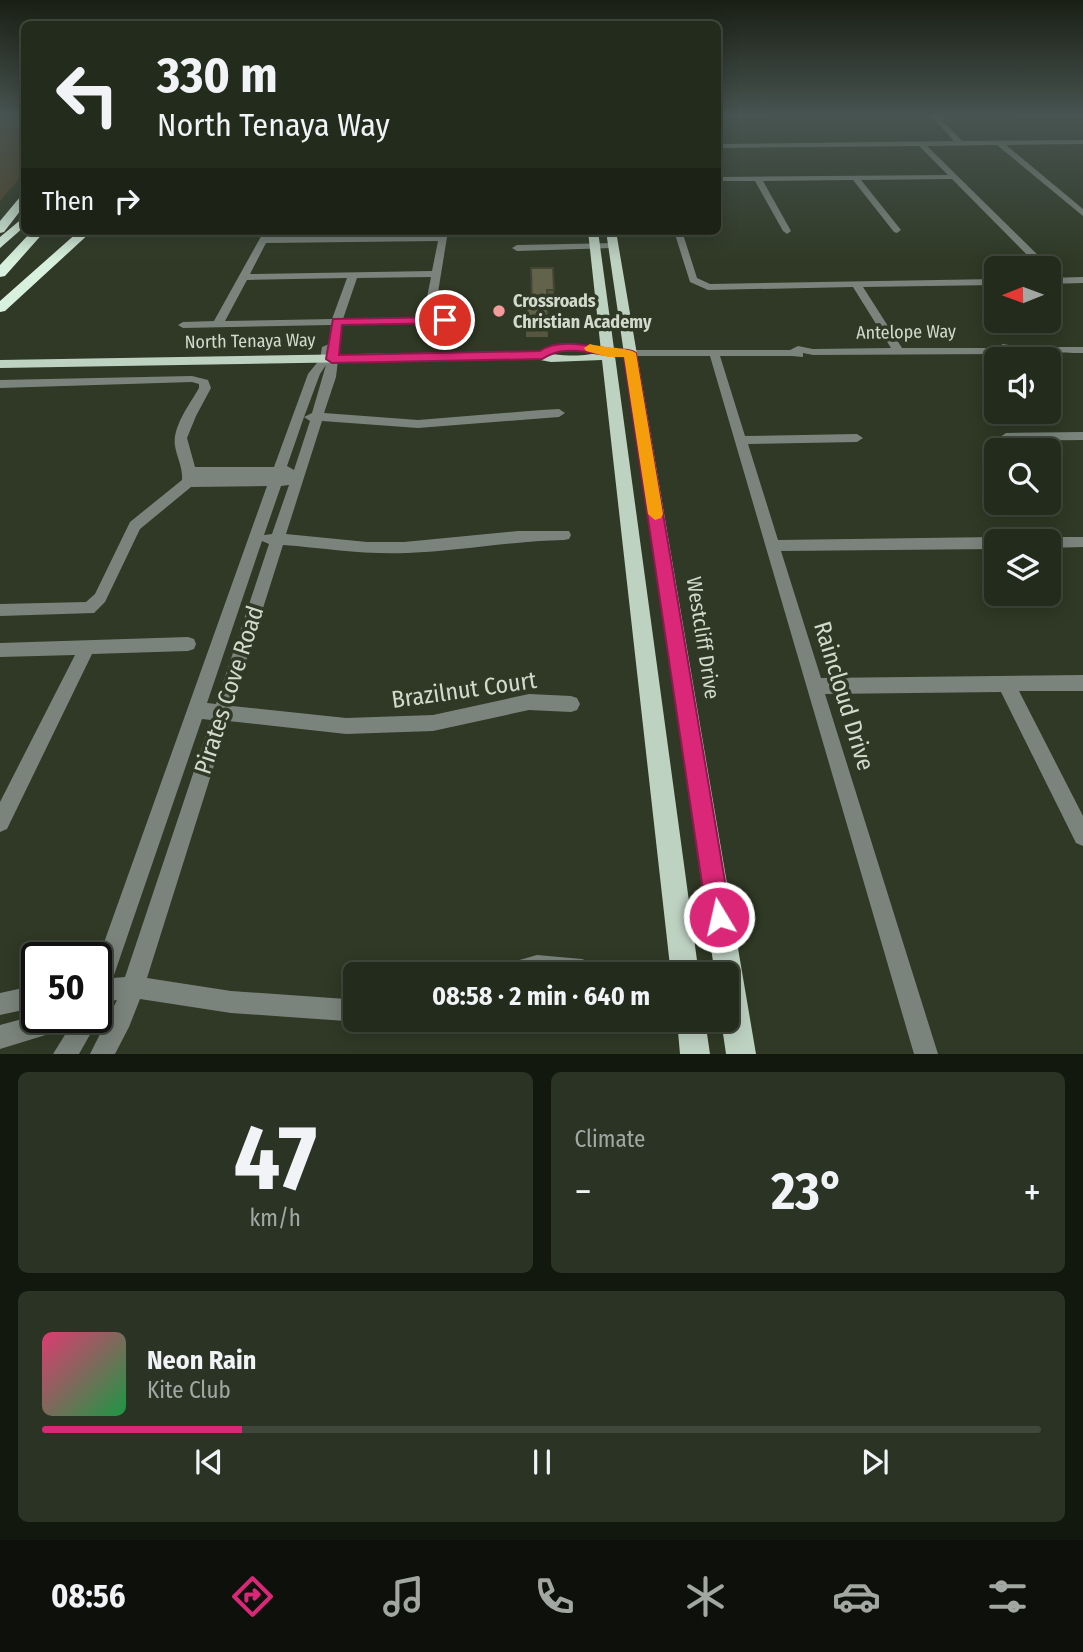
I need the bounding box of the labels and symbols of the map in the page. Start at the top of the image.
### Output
north arrow [984,256,1060,332]
pin [415,290,475,350]
place label: Crossroads Christian Academy [513,290,652,333]
marker: Crossroads Christian Academy [491,303,507,319]
street label: Antelope Way [856,320,956,344]
street label: North Tenaya Way [184,329,316,353]
street label: Westcliff Drive [681,575,725,701]
street label: Pirates Cove Road [189,602,269,778]
street label: Raincloud Drive [808,618,880,774]
street label: Brazilnut Court [390,666,538,714]
position arrow [682,880,756,954]
speed limit sign: 50 [21,942,112,1033]

